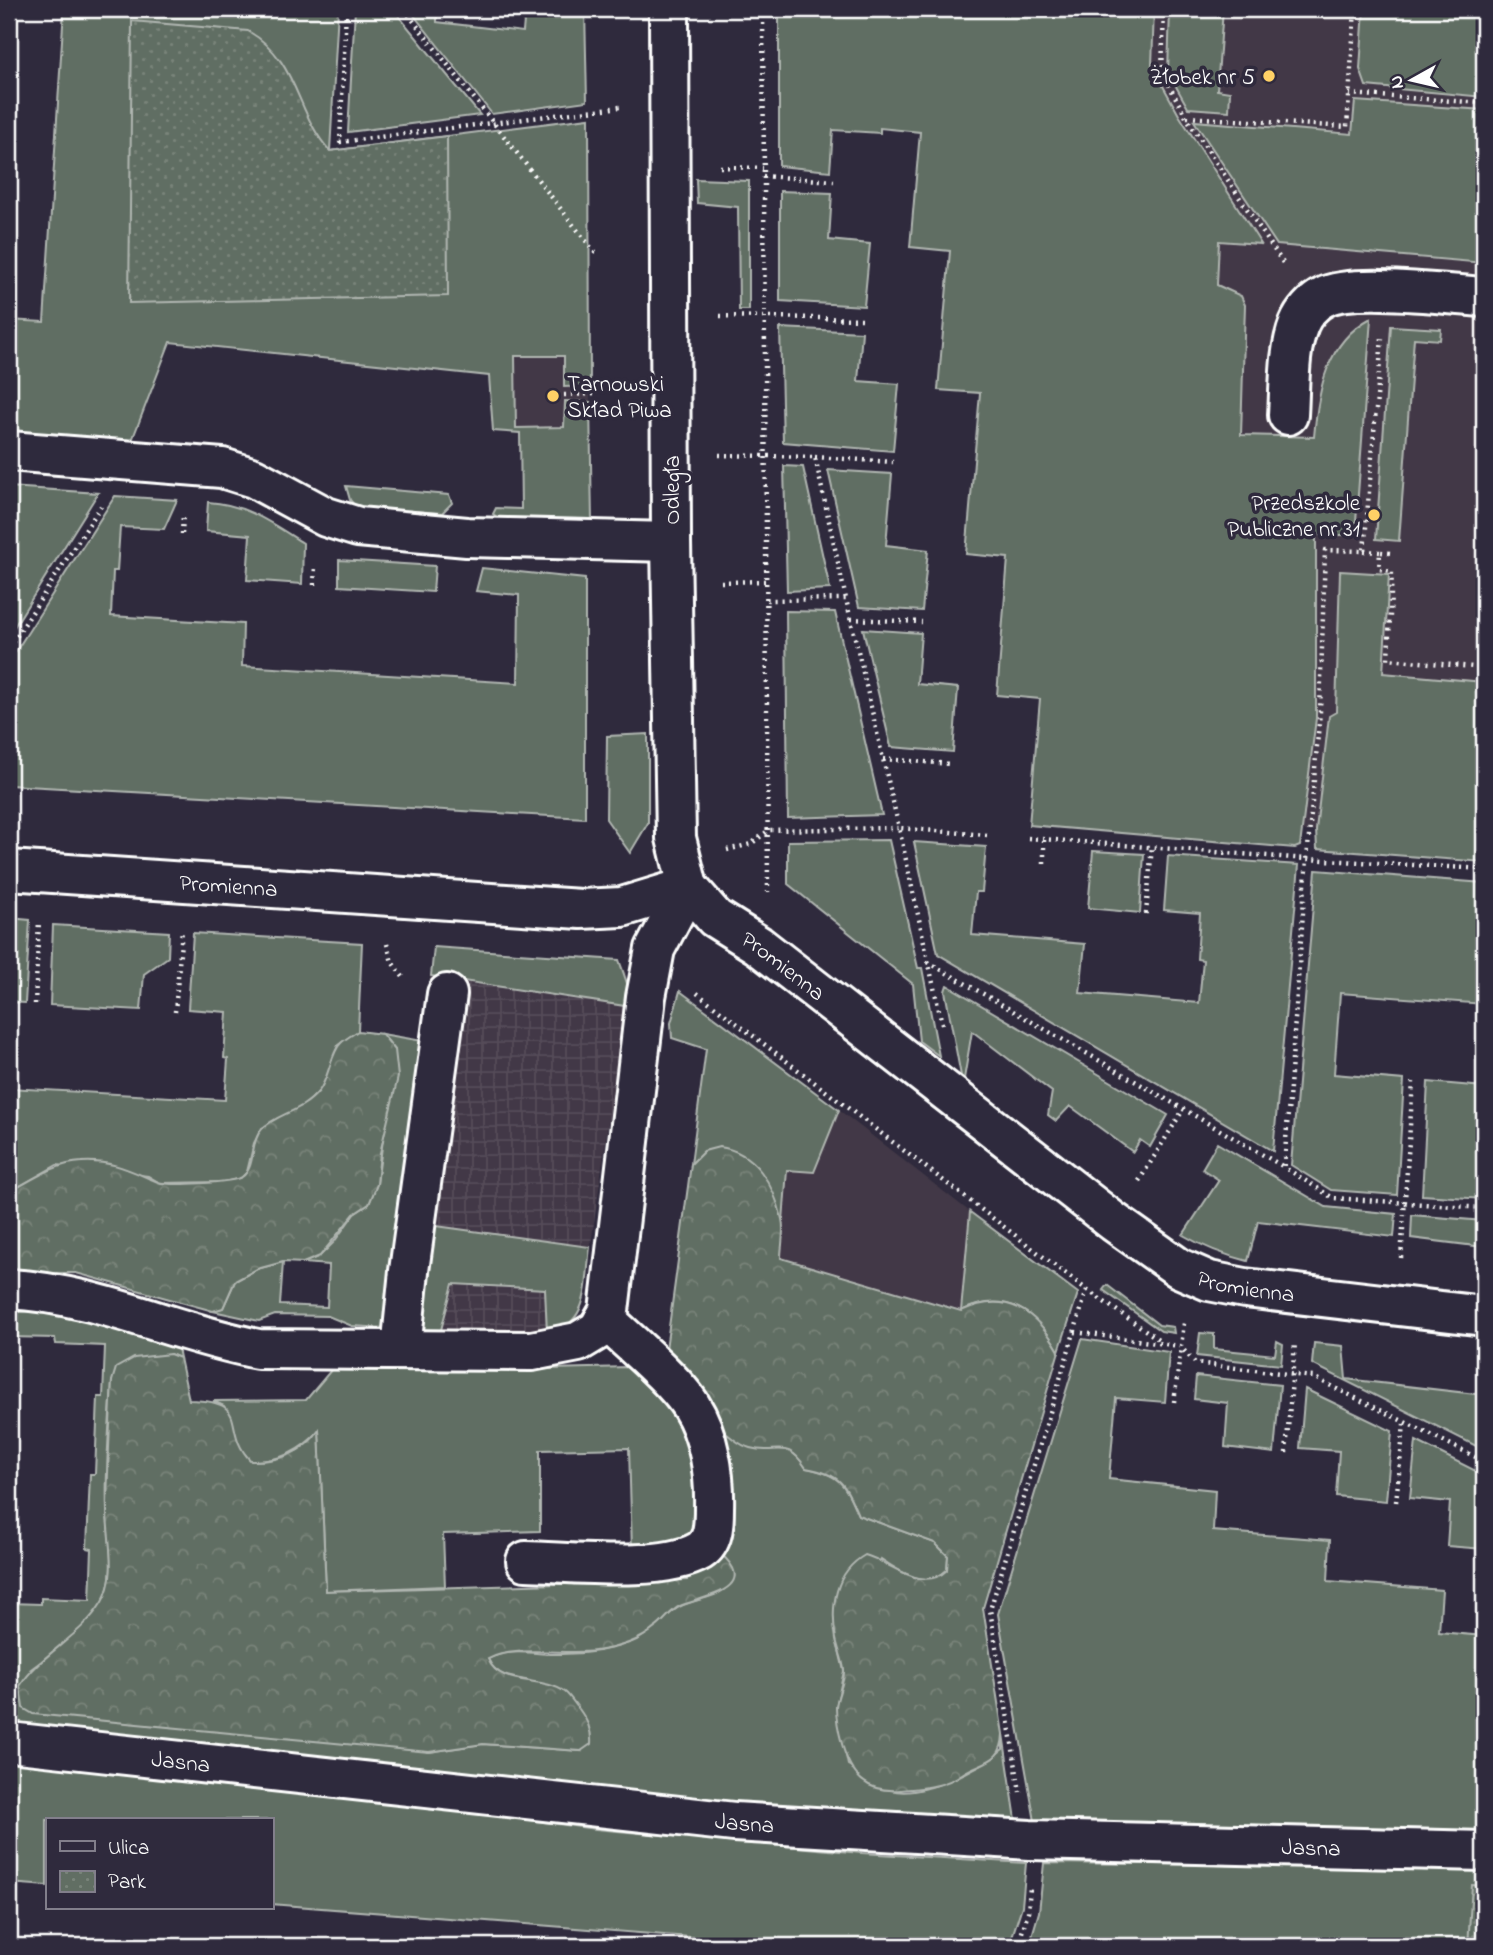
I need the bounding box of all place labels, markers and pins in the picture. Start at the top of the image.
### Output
place label: Żłobek nr 5 [1150,62,1255,95]
marker: Żłobek nr 5 [1261,68,1277,84]
place label: Tarnowski Skład Piwa [567,369,672,428]
marker: Tarnowski Skład Piwa [545,388,561,404]
place label: Przedszkole Publiczne nr 31 [1227,488,1361,547]
marker: Przedszkole Publiczne nr 31 [1366,507,1382,523]

